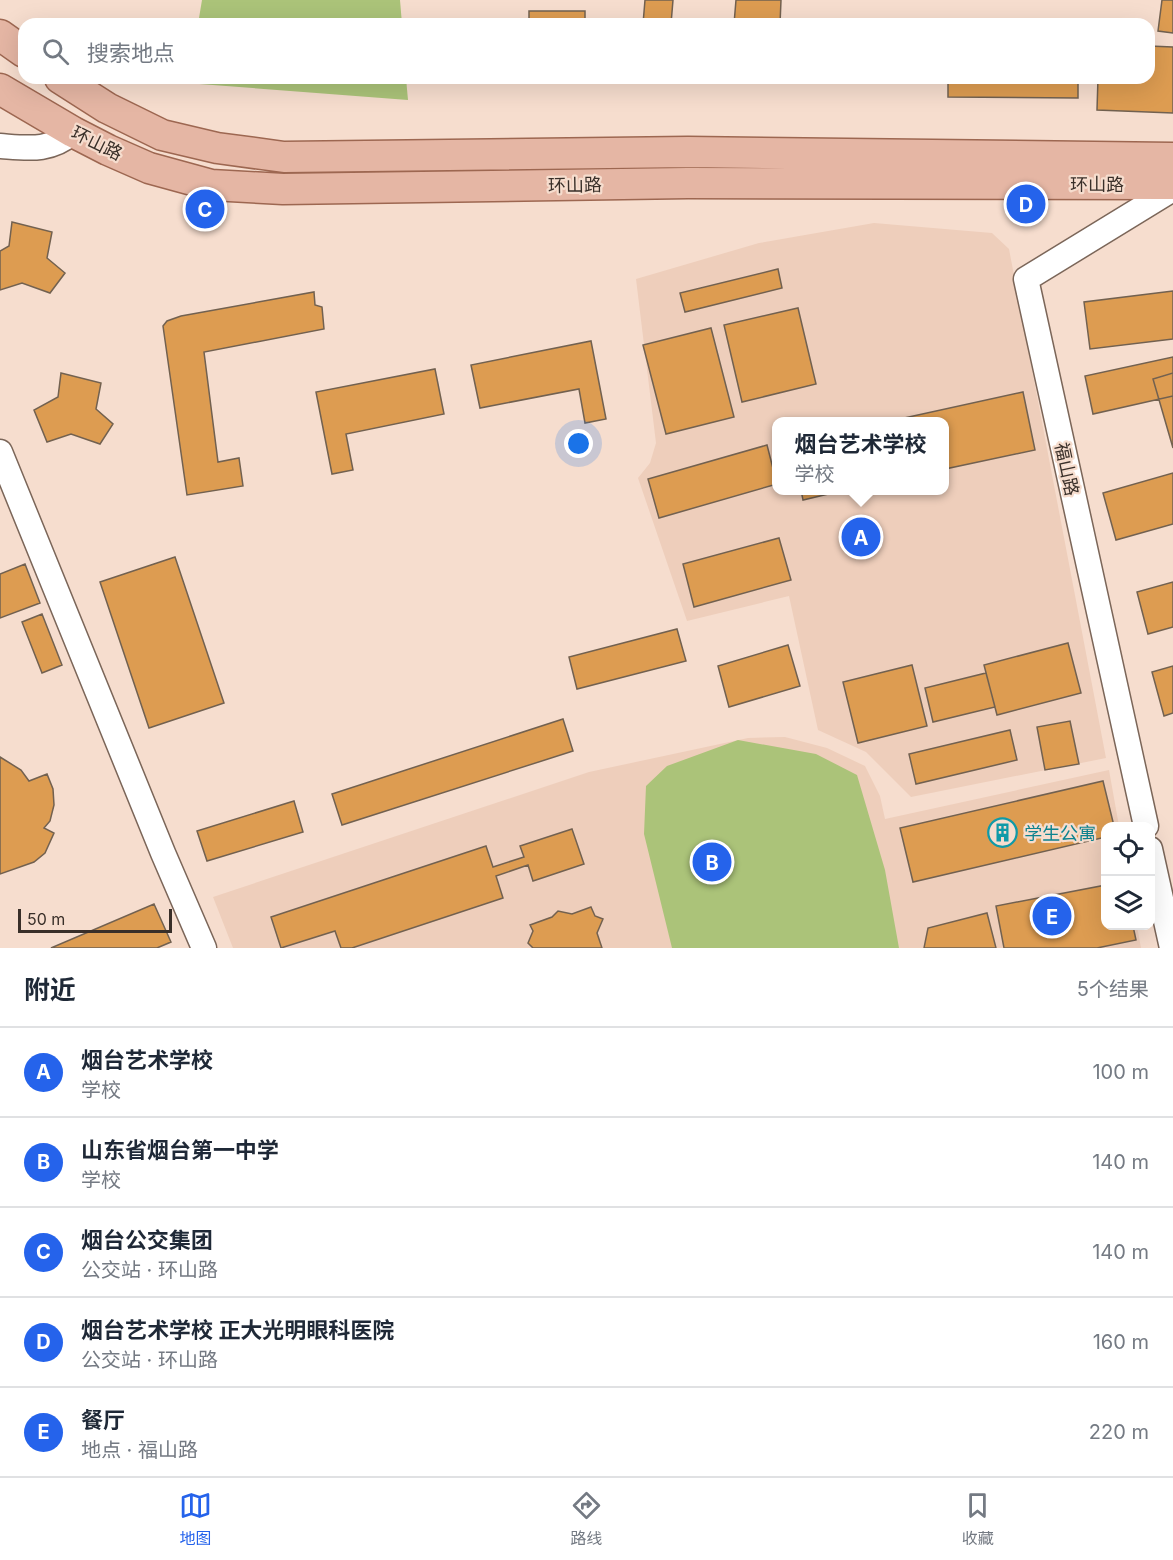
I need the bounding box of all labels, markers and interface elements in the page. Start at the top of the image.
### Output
search box [18,18,1155,84]
icon: search [39,35,72,68]
text: 搜索地点 [87,40,175,66]
street label: 环山路 [68,122,126,164]
street label: 环山路 [548,174,602,196]
street label: 环山路 [1070,174,1124,195]
pin: D [1006,182,1046,226]
pin: C [186,186,224,232]
popup [772,417,949,495]
your location [564,429,593,458]
text: 烟台艺术学校 [794,431,927,457]
street label: 福山路 [1051,440,1083,498]
text: 学校 [794,462,834,486]
pin: A [842,514,880,560]
building icon: 学生公寓 [987,817,1019,849]
map controls [1101,822,1155,930]
button: locate [1101,822,1155,876]
place label: 学生公寓 [1024,823,1096,844]
pin: B [692,840,732,884]
button: layers [1101,876,1155,930]
pin: E [1032,894,1072,938]
scale bar [18,906,172,934]
text: 50 m [27,909,65,929]
text: 附近 [24,974,76,1005]
text: 5个结果 [1077,977,1149,1001]
text: 烟台艺术学校 [81,1047,213,1073]
text: A [36,1060,51,1084]
text: 100 m [1092,1060,1149,1084]
text: 学校 [81,1078,121,1102]
text: 山东省烟台第一中学 [81,1137,279,1163]
text: B [37,1150,50,1174]
text: 140 m [1092,1150,1149,1174]
text: 学校 [81,1168,121,1192]
text: 烟台公交集团 [81,1227,213,1253]
text: C [36,1240,51,1264]
text: 140 m [1092,1240,1149,1264]
text: 公交站 · 环山路 [81,1258,218,1282]
text: 烟台艺术学校 正大光明眼科医院 [81,1317,394,1343]
text: D [36,1330,51,1354]
text: 160 m [1093,1330,1149,1354]
text: 公交站 · 环山路 [81,1348,218,1372]
text: 餐厅 [81,1407,125,1433]
text: E [37,1420,50,1444]
text: 220 m [1089,1420,1149,1444]
text: 地点 · 福山路 [81,1438,198,1462]
tab: 地图 [179,1489,212,1549]
tab: 路线 [570,1489,603,1549]
tab: 收藏 [961,1489,994,1549]

